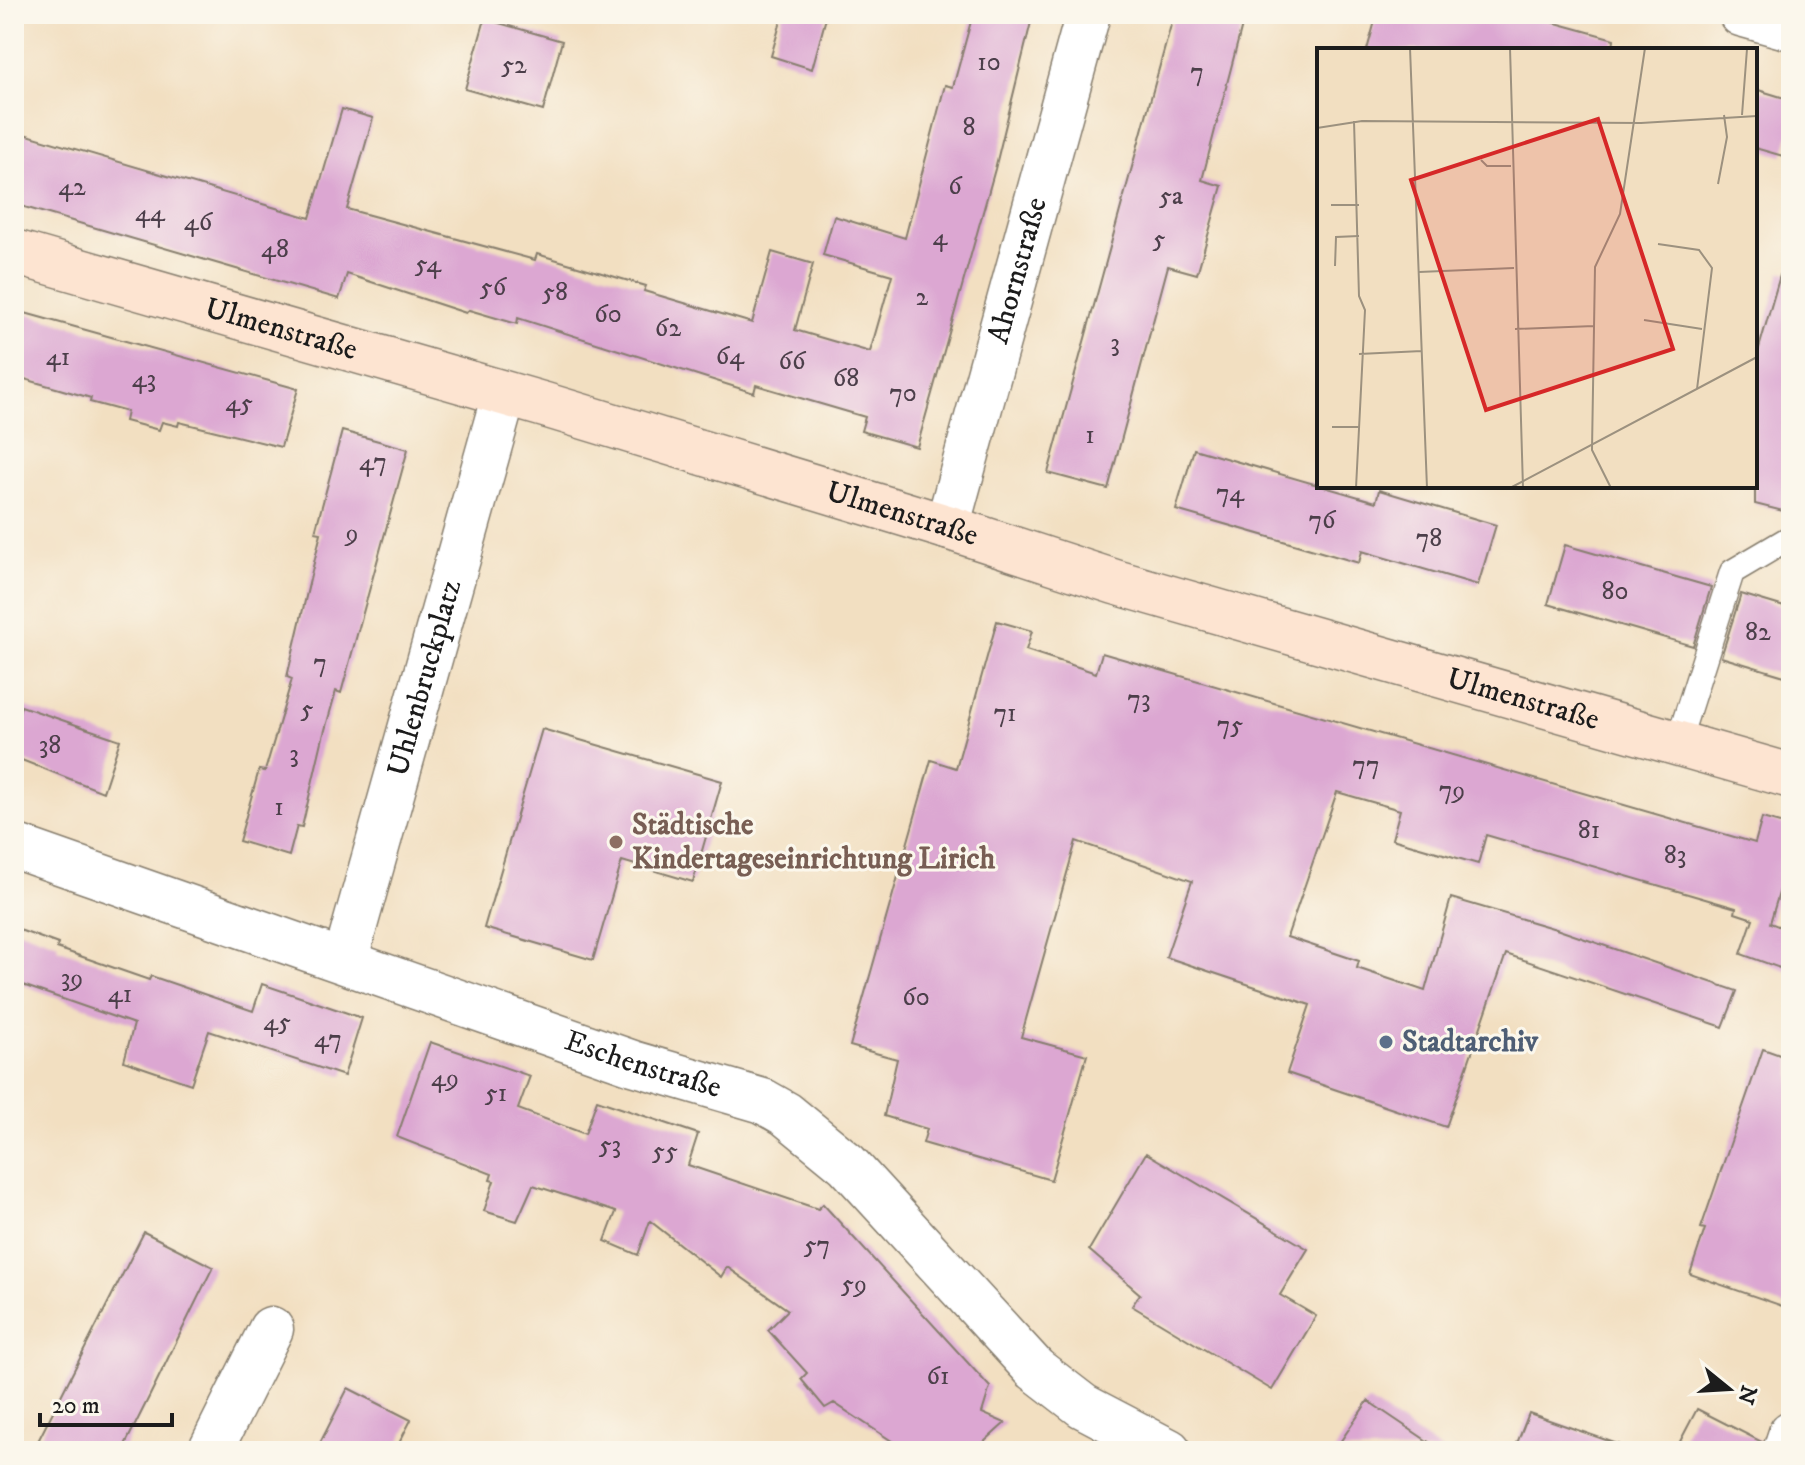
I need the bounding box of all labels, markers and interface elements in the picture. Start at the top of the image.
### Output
house number: 10 [977,46,1001,79]
inset map [1317,48,1757,488]
house number: 52 [501,49,527,82]
house number: 7 [1190,56,1204,89]
house number: 8 [962,111,976,144]
house number: 6 [948,170,963,203]
house number: 42 [58,171,86,204]
house number: 5a [1159,180,1183,213]
street label: Ahornstraße [980,193,1055,348]
house number: 44 [135,197,166,230]
house number: 46 [184,206,214,239]
house number: 4 [933,221,949,254]
house number: 5 [1153,223,1166,256]
house number: 48 [261,233,289,266]
house number: 54 [415,248,442,281]
house number: 56 [480,271,508,304]
house number: 58 [542,276,568,309]
house number: 2 [916,281,929,314]
street label: Ulmenstraße [201,289,362,368]
house number: 60 [594,298,622,331]
house number: 62 [655,312,681,345]
house number: 3 [1110,327,1120,360]
house number: 64 [716,340,745,373]
house number: 41 [46,341,70,374]
house number: 66 [778,345,807,378]
house number: 68 [833,362,859,395]
house number: 43 [132,363,156,396]
house number: 70 [889,377,917,410]
house number: 45 [225,387,253,420]
house number: 1 [1085,419,1095,452]
house number: 47 [359,446,387,479]
street label: Ulmenstraße [822,473,983,554]
house number: 74 [1216,477,1245,510]
house number: 76 [1308,504,1337,537]
house number: 9 [344,517,358,550]
house number: 78 [1416,522,1442,555]
street label: Uhlenbruckplatz [379,575,470,780]
house number: 80 [1601,575,1629,608]
house number: 82 [1745,616,1771,649]
house number: 7 [313,647,327,680]
street label: Ulmenstraße [1443,660,1604,739]
house number: 73 [1127,683,1151,716]
house number: 5 [301,693,314,726]
house number: 71 [993,697,1017,730]
house number: 75 [1217,709,1243,742]
house number: 38 [39,729,61,762]
house number: 3 [289,738,299,771]
house number: 77 [1352,749,1380,782]
house number: 79 [1439,774,1465,807]
house number: 1 [274,791,284,824]
place label: Städtische Kindertageseinrichtung Lirich [632,807,996,878]
house number: 81 [1578,814,1600,847]
marker: Städtische Kindertageseinrichtung Lirich [607,833,625,851]
house number: 83 [1664,839,1686,872]
house number: 39 [61,962,83,995]
house number: 41 [108,978,132,1011]
house number: 60 [902,981,930,1014]
house number: 45 [263,1006,291,1039]
street label: Eschenstraße [560,1022,726,1106]
house number: 47 [314,1023,342,1056]
place label: Stadtarchiv [1402,1024,1539,1061]
marker: Stadtarchiv [1377,1033,1395,1051]
house number: 49 [431,1062,459,1095]
house number: 51 [485,1077,507,1110]
house number: 53 [599,1129,621,1162]
house number: 55 [652,1135,678,1168]
house number: 57 [804,1229,830,1262]
house number: 59 [841,1268,867,1301]
north arrow [1689,1349,1769,1429]
house number: 61 [927,1360,949,1393]
scale bar [40,1377,172,1427]
text: N [1731,1382,1762,1407]
text: 20 m [52,1391,100,1421]

